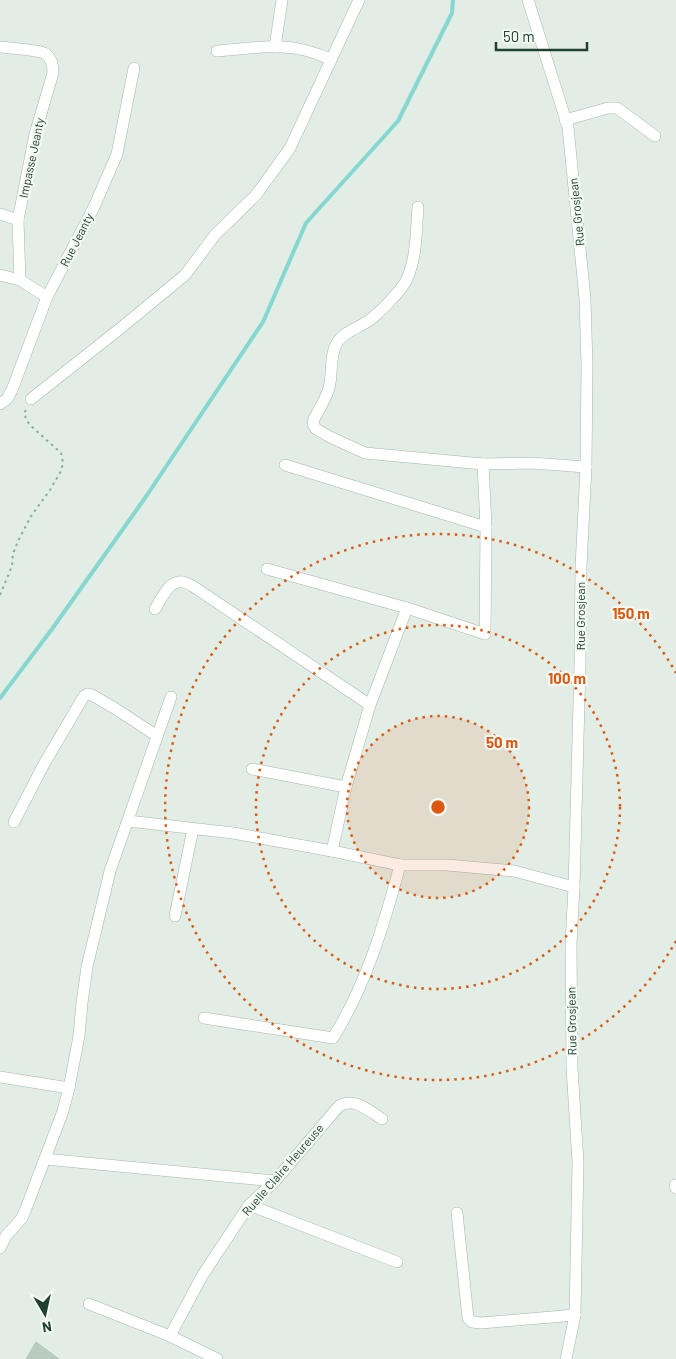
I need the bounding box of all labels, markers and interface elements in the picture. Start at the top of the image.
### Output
scale bar [496,20,587,52]
text: 50 m [503,27,535,45]
street label: Impasse Jeanty [16,116,46,199]
street label: Rue Grosjean [565,177,587,247]
street label: Rue Jeanty [57,210,96,269]
street label: Rue Grosjean [573,582,587,650]
text: 150 m [612,604,650,622]
text: 100 m [548,669,586,687]
text: 50 m [486,733,518,751]
centre of rings [429,798,447,816]
street label: Rue Grosjean [563,987,579,1055]
street label: Ruelle Claire Heureuse [239,1121,326,1218]
north arrow [20,1289,70,1339]
text: N [41,1318,53,1336]

